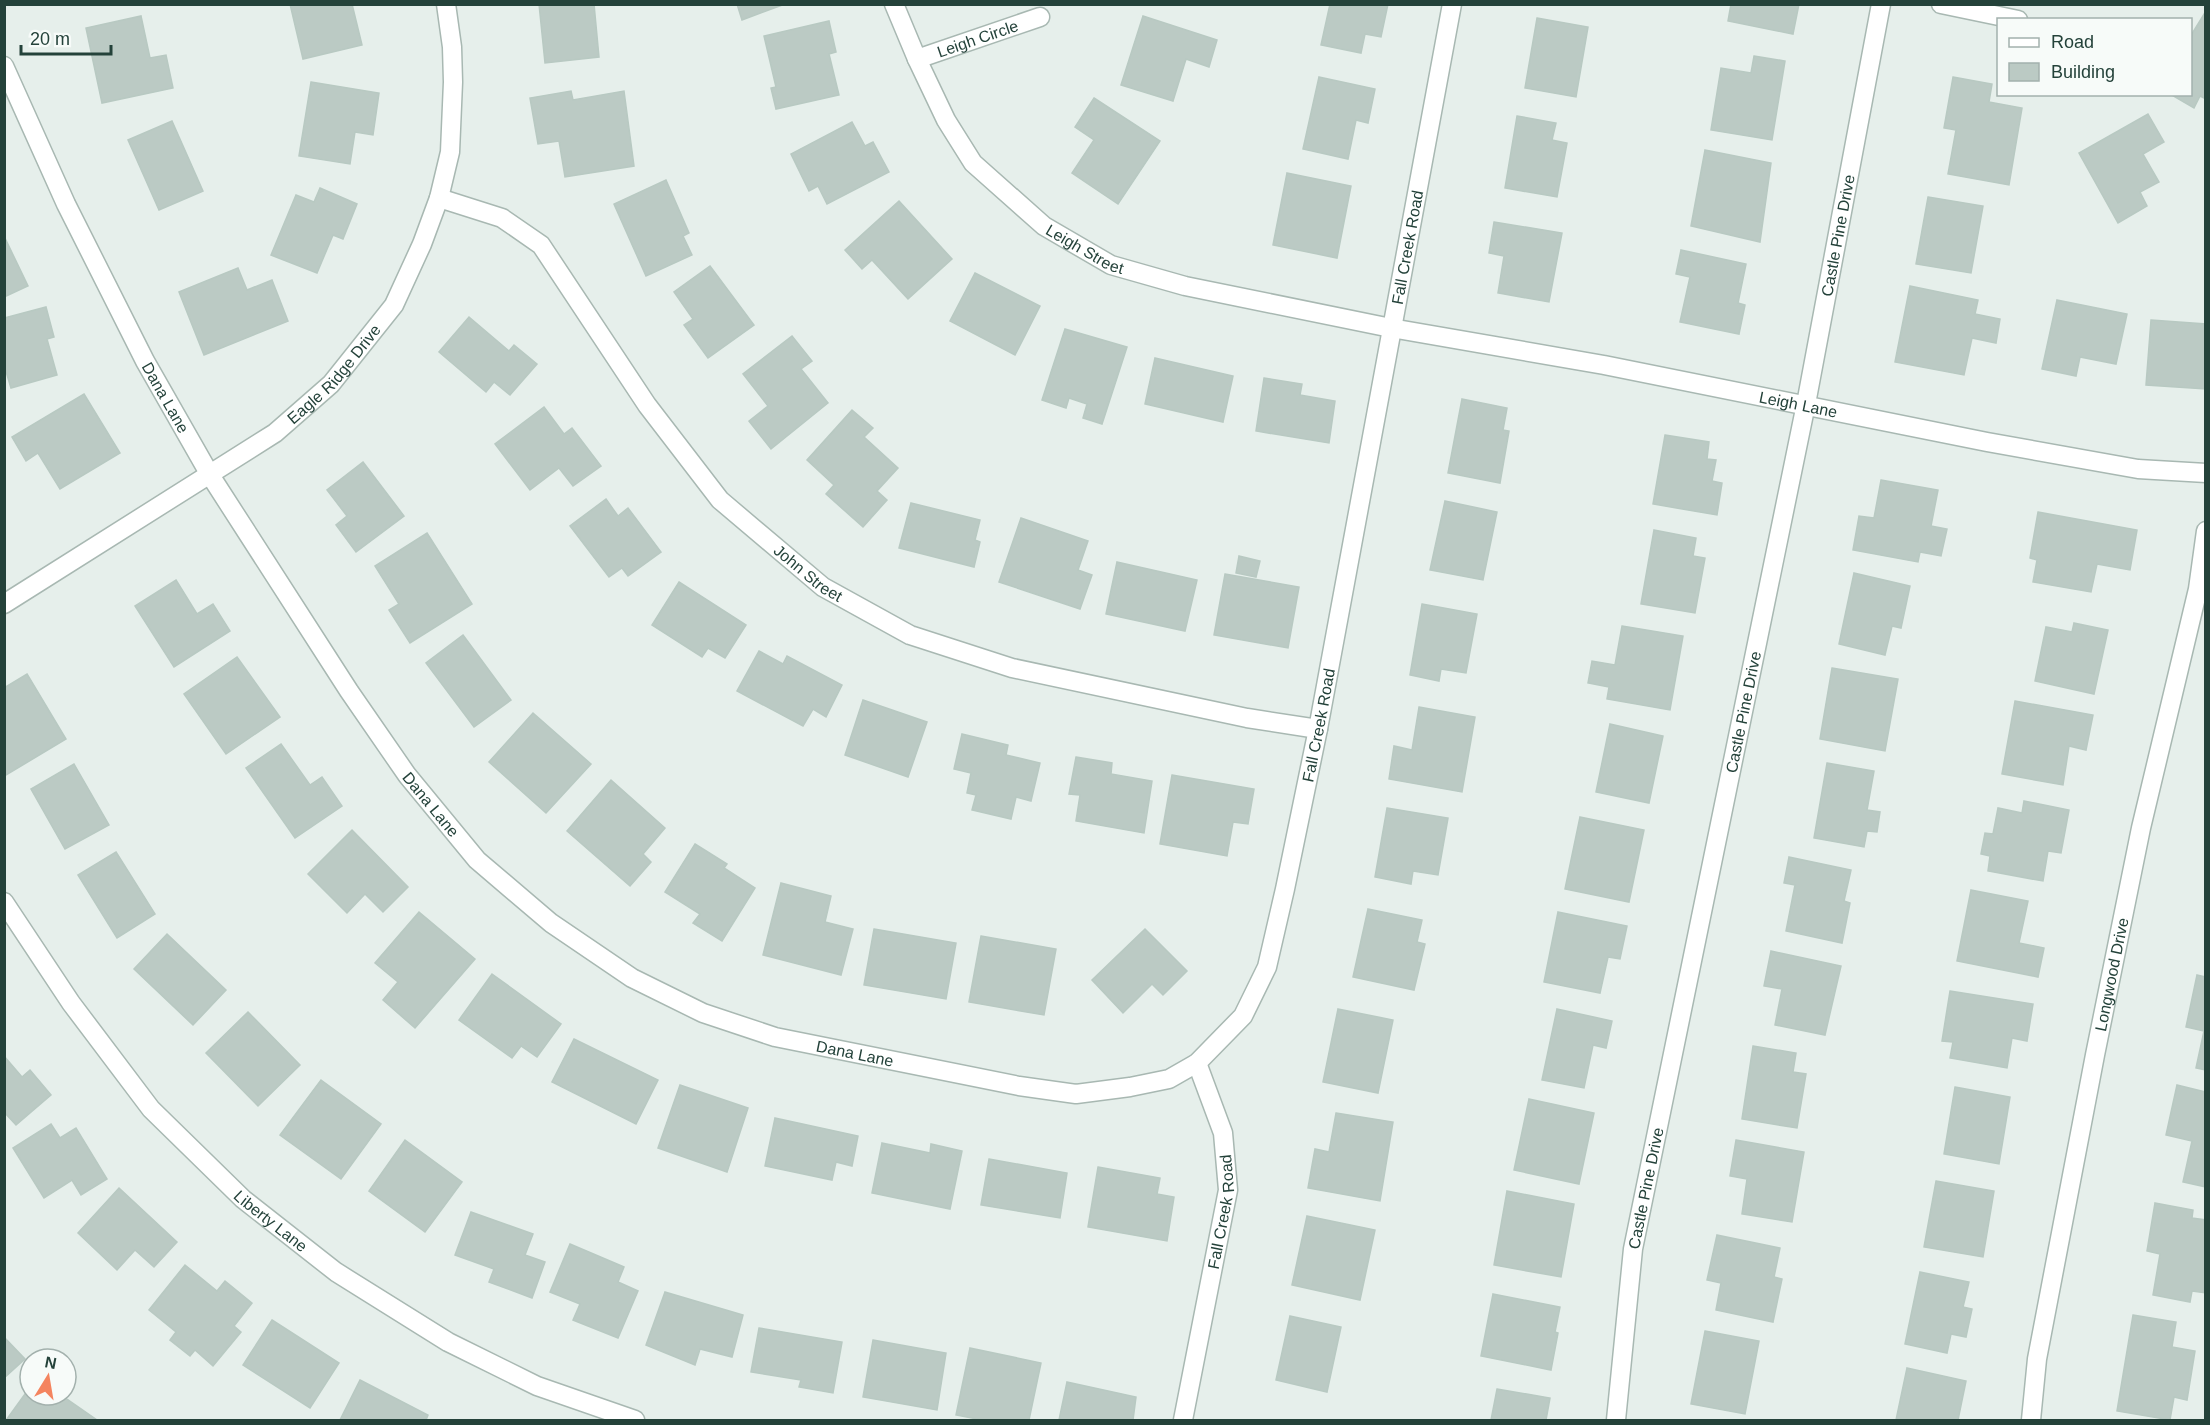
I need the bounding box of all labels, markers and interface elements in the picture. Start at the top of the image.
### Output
street label: Leigh Circle [935,17,1020,60]
scale bar [21,18,111,56]
legend [1997,18,2192,96]
text: 20 m [30,29,70,49]
text: Road [2051,32,2094,52]
text: Building [2051,62,2115,82]
street label: Castle Pine Drive [1818,173,1857,298]
street label: Fall Creek Road [1388,189,1426,306]
street label: Leigh Street [1043,221,1126,277]
street label: Eagle Ridge Drive [284,321,384,427]
street label: Dana Lane [139,359,193,436]
street label: Leigh Lane [1758,388,1839,420]
street label: John Street [771,541,846,605]
street label: Castle Pine Drive [1722,650,1764,774]
street label: Fall Creek Road [1299,667,1338,784]
street label: Dana Lane [400,769,463,840]
street label: Longwood Drive [2092,916,2131,1033]
street label: Dana Lane [815,1037,895,1069]
street label: Castle Pine Drive [1625,1126,1666,1250]
street label: Fall Creek Road [1204,1154,1237,1270]
street label: Liberty Lane [231,1187,311,1255]
north arrow [18,1347,78,1407]
text: N [43,1353,58,1372]

